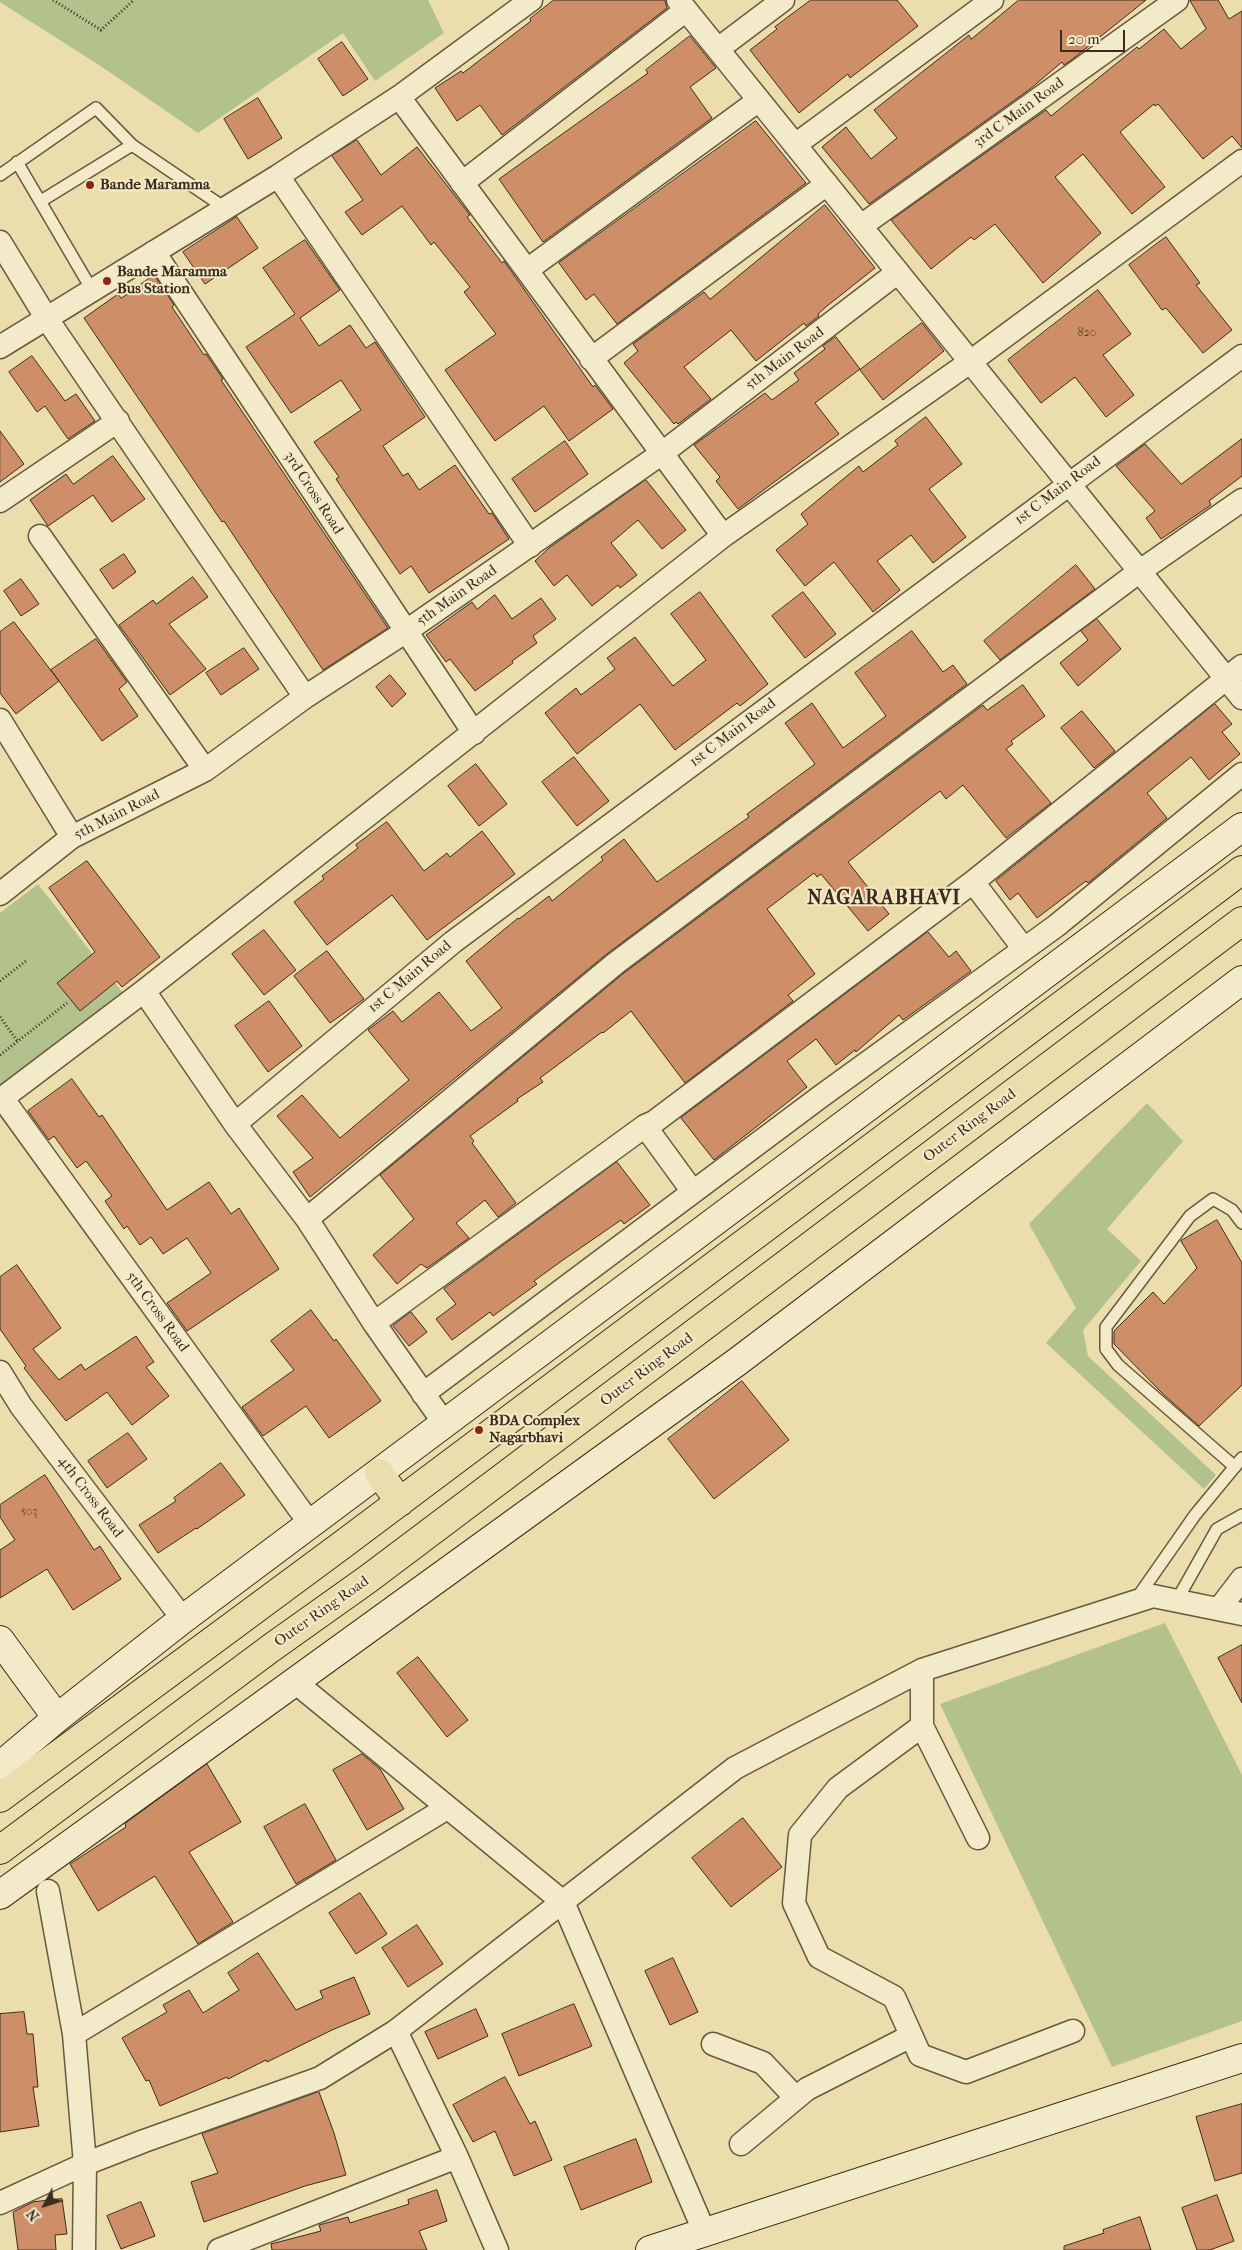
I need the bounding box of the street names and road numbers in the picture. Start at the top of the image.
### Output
street label: 3rd C Main Road [970,74,1068,152]
street label: 5th Main Road [742,324,828,394]
street label: 3rd Cross Road [279,448,347,538]
street label: 1st C Main Road [1011,453,1105,529]
street label: 5th Main Road [413,562,501,630]
street label: 1st C Main Road [686,695,780,771]
street label: 5th Main Road [71,786,163,844]
street label: 1st C Main Road [365,937,455,1017]
street label: Outer Ring Road [920,1085,1020,1167]
street label: 5th Cross Road [122,1268,192,1356]
street label: Outer Ring Road [597,1329,697,1411]
street label: 4th Cross Road [53,1453,127,1541]
street label: Outer Ring Road [271,1573,373,1651]

